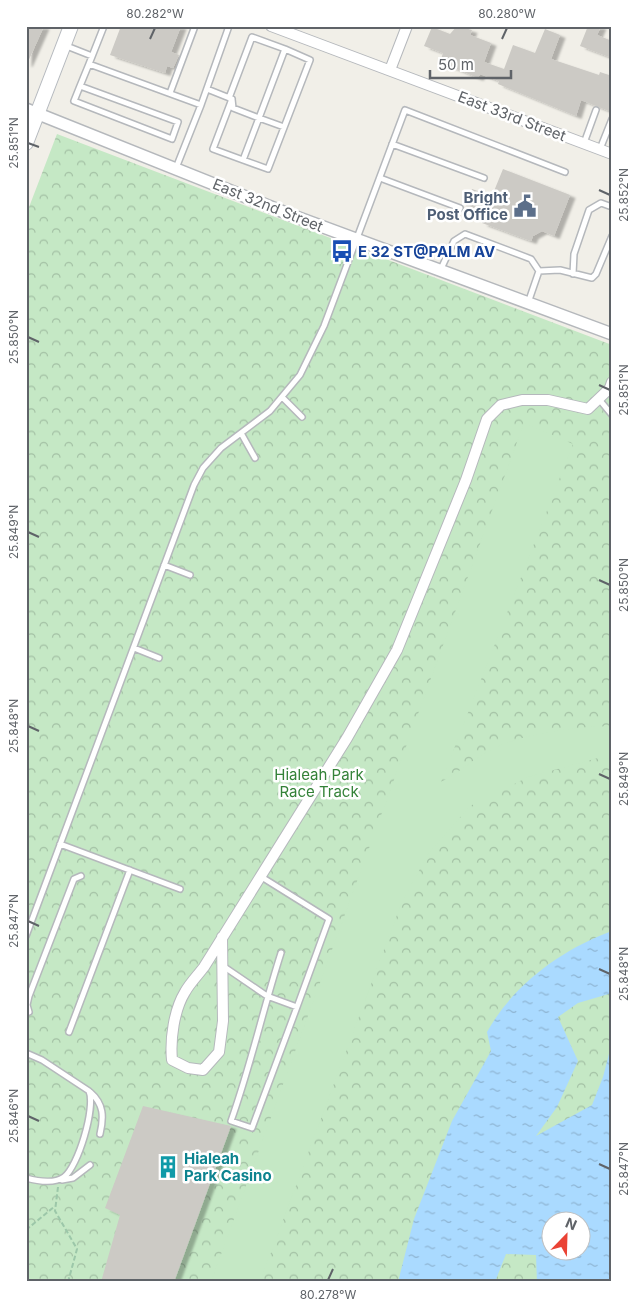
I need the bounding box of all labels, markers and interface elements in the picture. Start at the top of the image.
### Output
text: 80.282°W [126,6,184,21]
text: 80.280°W [478,6,536,21]
scale bar [430,48,512,80]
text: 50 m [438,55,474,74]
street label: East 33rd Street [455,87,569,145]
text: 25.851°N [6,117,21,169]
text: 25.852°N [616,168,631,222]
street label: East 32nd Street [210,174,326,236]
place label: Bright Post Office [427,188,508,224]
public building icon: Bright Post Office [512,193,538,219]
bus stop icon: E 32 ST@PALM AV [329,238,355,264]
place label: E 32 ST@PALM AV [358,242,495,261]
text: 25.850°N [6,310,21,364]
text: 25.851°N [616,364,631,416]
text: 25.849°N [6,505,21,559]
text: 25.850°N [616,558,631,612]
text: 25.848°N [6,699,21,753]
text: 25.849°N [616,752,631,806]
park label: Hialeah Park Race Track [274,765,364,801]
text: 25.847°N [6,894,21,948]
text: 25.848°N [616,947,631,1001]
text: 25.846°N [6,1089,21,1143]
text: 25.847°N [616,1142,631,1196]
place label: Hialeah Park Casino [184,1149,272,1185]
building icon: Hialeah Park Casino [155,1154,181,1180]
north arrow [540,1210,590,1260]
text: N [563,1214,580,1233]
text: 80.278°W [300,1287,356,1302]

